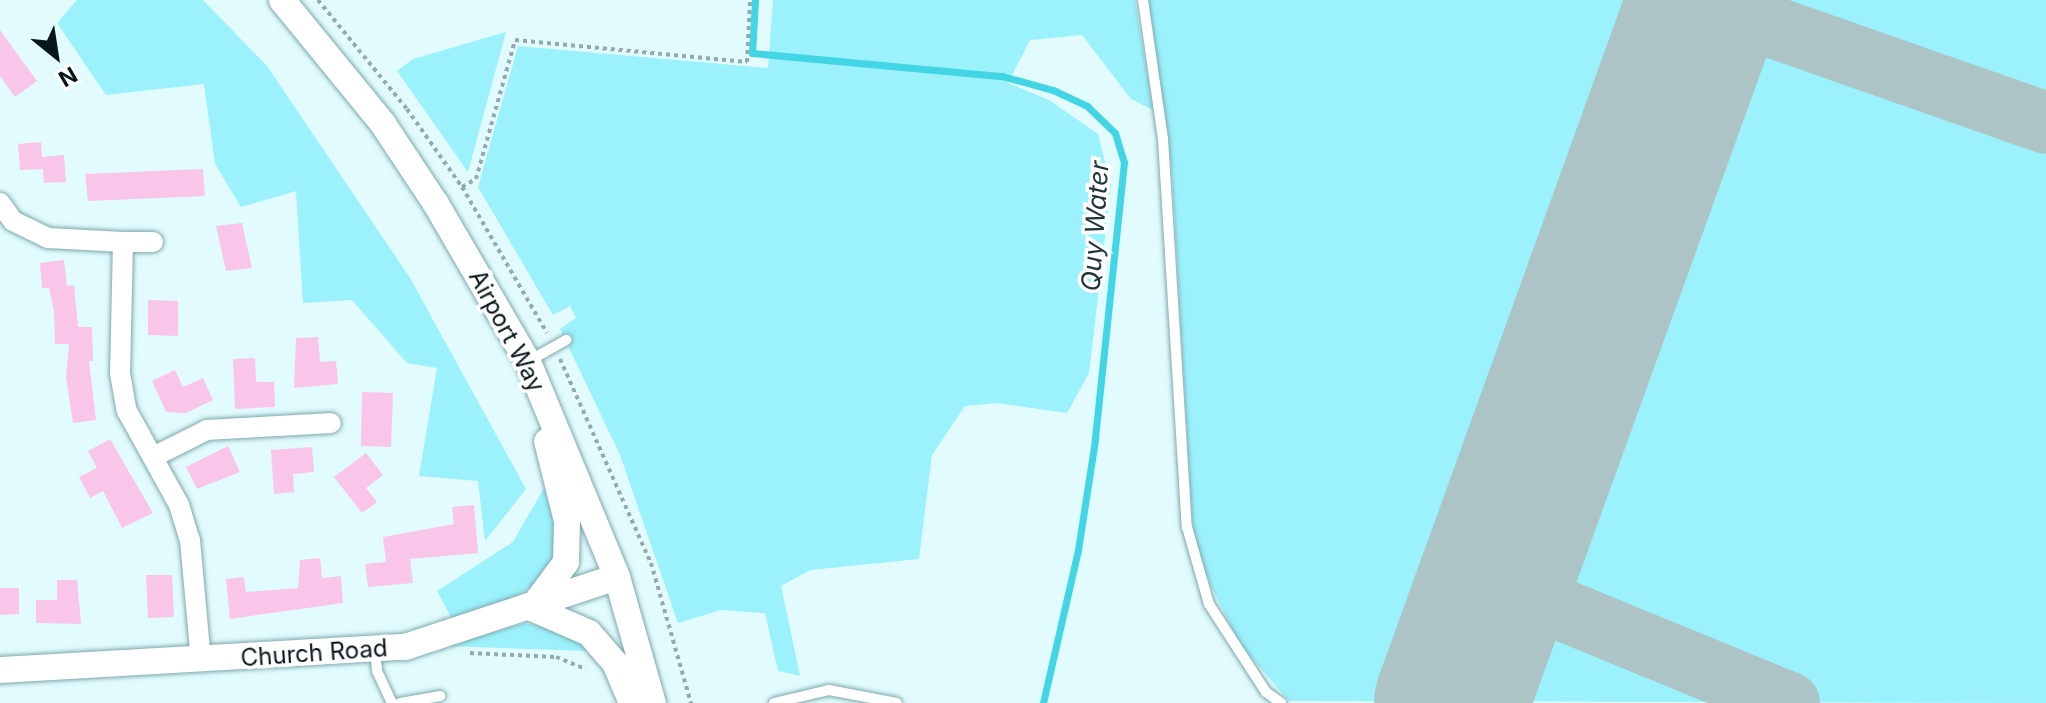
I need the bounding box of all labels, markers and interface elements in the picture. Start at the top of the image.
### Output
north arrow [16,16,96,96]
text: N [54,61,82,92]
water label: Quy Water [1075,160,1115,292]
street label: Airport Way [463,265,551,397]
street label: Church Road [240,634,388,672]

